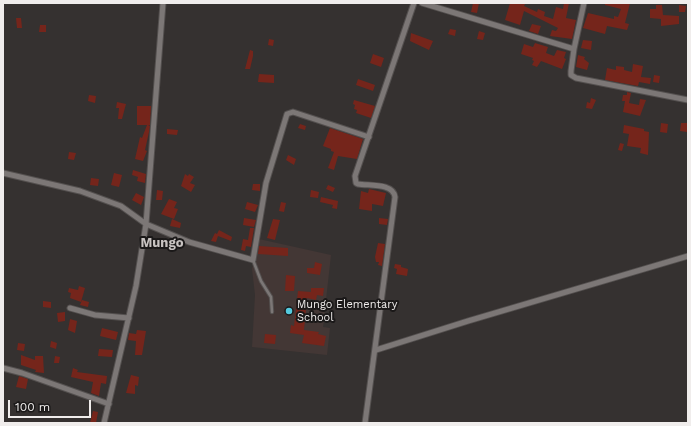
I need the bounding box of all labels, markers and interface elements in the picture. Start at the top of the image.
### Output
district label: Mungo [141,235,183,251]
place label: Mungo Elementary School [297,298,397,324]
marker: Mungo Elementary School [284,306,294,316]
scale bar [10,392,93,418]
text: 100 m [15,400,50,414]

